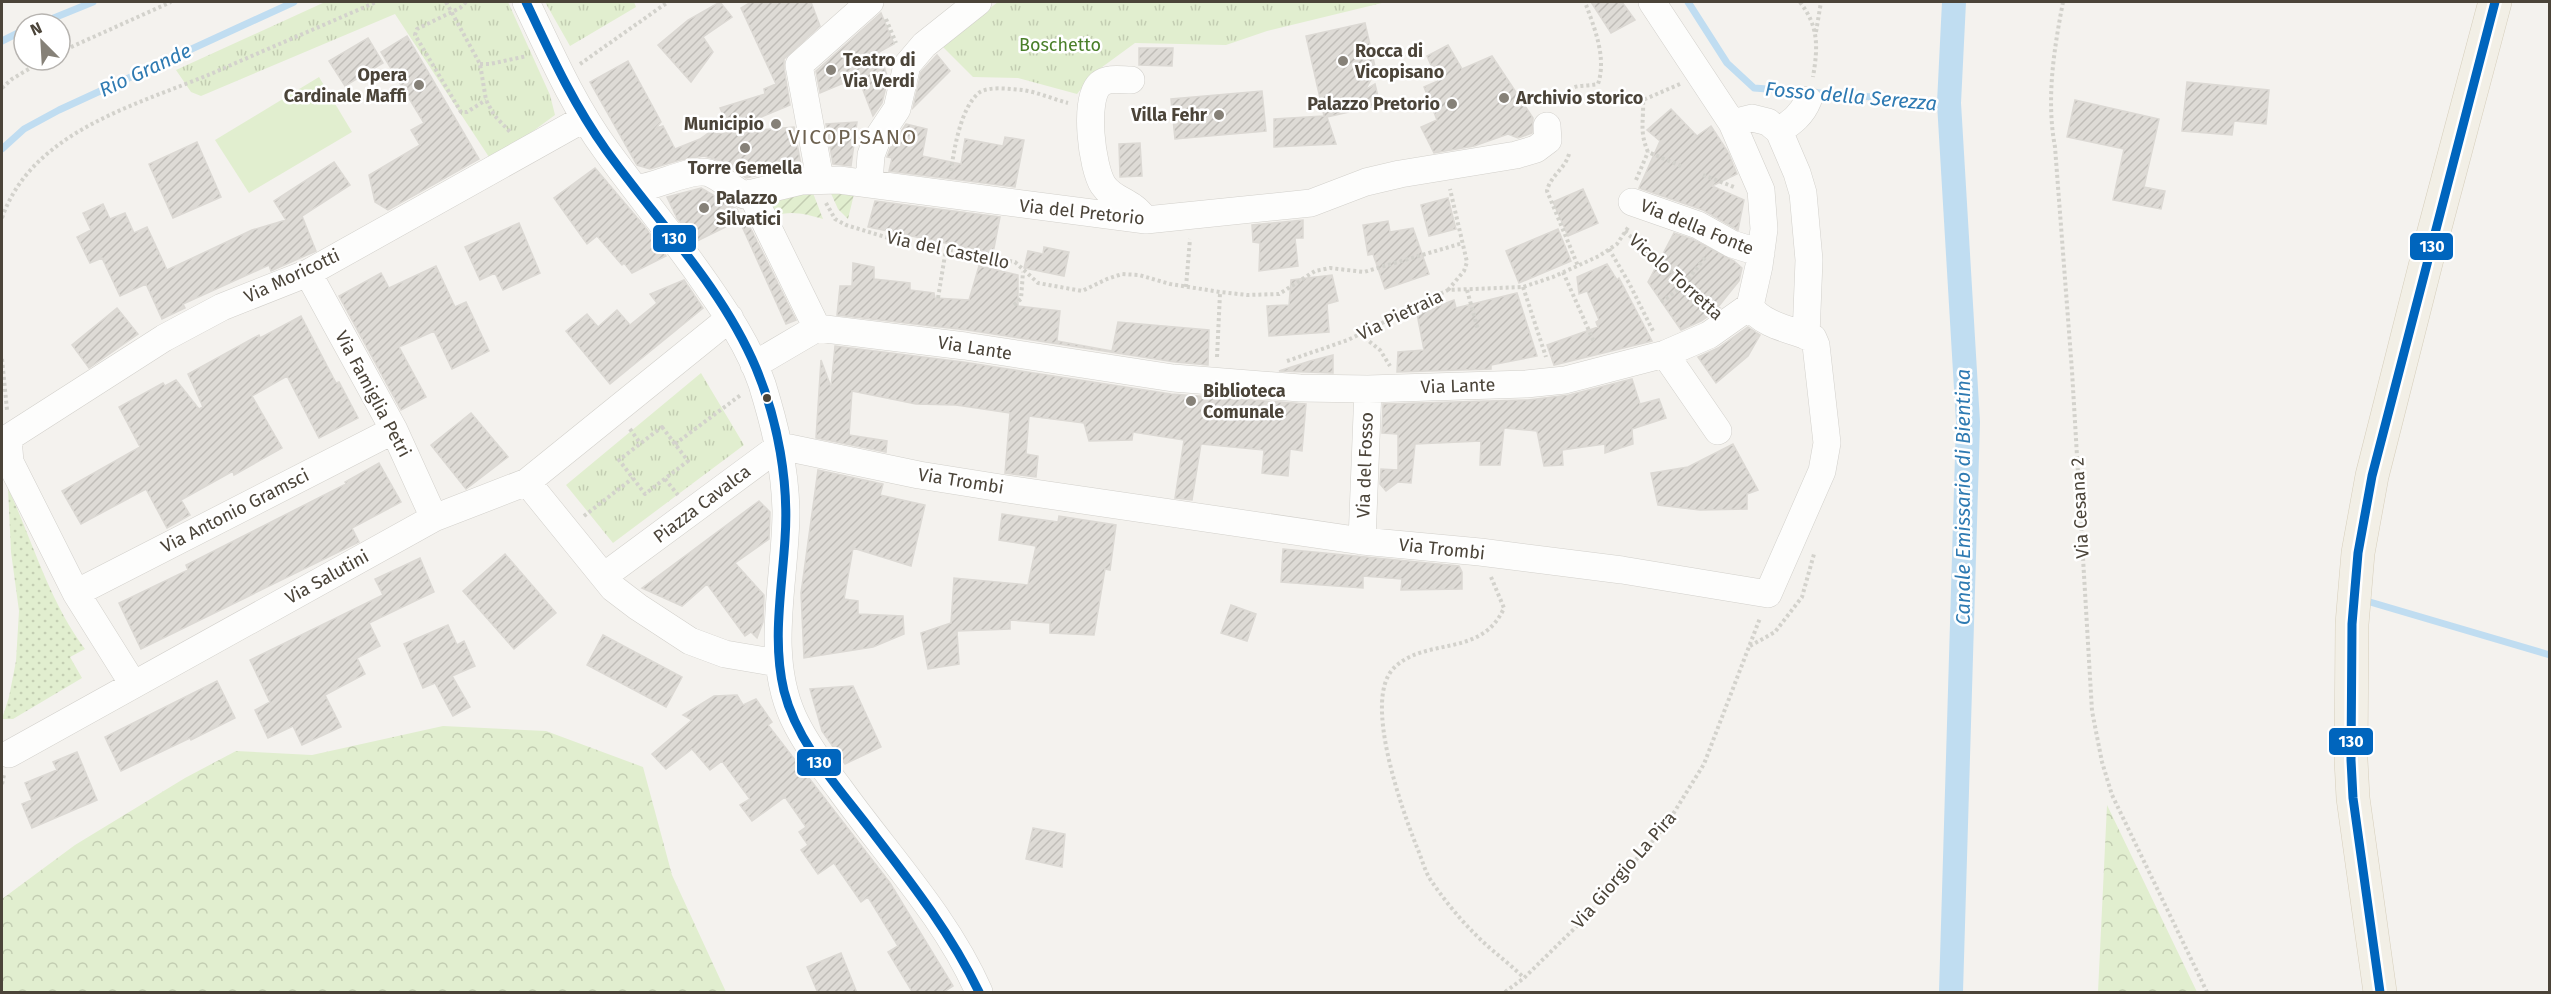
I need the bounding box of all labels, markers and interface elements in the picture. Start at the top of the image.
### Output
north arrow [12,12,72,72]
text: N [27,18,45,40]
park label: Boschetto [1019,34,1101,56]
water label: Rio Grande [95,38,195,102]
place label: Rocca di Vicopisano [1354,40,1444,83]
place label: Teatro di Via Verdi [842,49,916,92]
marker: Rocca di Vicopisano [1336,54,1350,68]
marker: Teatro di Via Verdi [824,63,838,77]
place label: Opera Cardinale Maffi [284,64,407,107]
water label: Fosso della Serezza [1764,77,1938,115]
marker: Opera Cardinale Maffi [412,78,426,92]
place label: Archivio storico [1515,87,1643,109]
marker: Archivio storico [1497,91,1511,105]
place label: Palazzo Pretorio [1307,93,1440,115]
marker: Palazzo Pretorio [1445,97,1459,111]
place label: Villa Fehr [1130,104,1208,126]
marker: Villa Fehr [1212,108,1226,122]
place label: Municipio [684,113,764,135]
marker: Municipio [769,117,783,131]
district label: VICOPISANO [788,124,918,150]
marker: Torre Gemella [738,141,752,155]
place label: Torre Gemella [688,157,802,179]
place label: Palazzo Silvatici [716,187,781,230]
street label: Via del Pretorio [1018,194,1146,230]
street label: Via della Fonte [1637,194,1757,260]
marker: Palazzo Silvatici [697,201,711,215]
line badge: 130 [652,224,697,253]
street label: Via del Castello [884,226,1012,274]
text: 130 [661,229,687,248]
street label: Vicolo Torretta [1624,229,1728,325]
line badge: 130 [2409,232,2454,261]
text: 130 [2419,237,2445,256]
street label: Via Moricotti [241,244,343,308]
street label: Via Pietraia [1354,285,1446,345]
street label: Via Famiglia Petri [330,327,416,461]
street label: Via Lante [936,331,1014,365]
water label: Canale Emissario di Bientina [1951,369,1975,625]
street label: Via Lante [1420,374,1496,398]
place label: Biblioteca Comunale [1203,380,1286,423]
unlabelled marker [761,392,773,404]
marker: Biblioteca Comunale [1184,394,1198,408]
street label: Via del Fosso [1352,412,1378,518]
street label: Via Cesana 2 [2066,457,2094,559]
street label: Piazza Cavalca [649,460,755,548]
street label: Via Trombi [917,463,1005,499]
street label: Via Antonio Gramsci [157,464,313,558]
street label: Via Trombi [1398,534,1486,564]
street label: Via Salutini [281,545,373,609]
line badge: 130 [2328,727,2374,756]
text: 130 [2338,732,2364,751]
line badge: 130 [796,748,842,777]
text: 130 [806,753,832,772]
street label: Via Giorgio La Pira [1567,807,1681,933]

